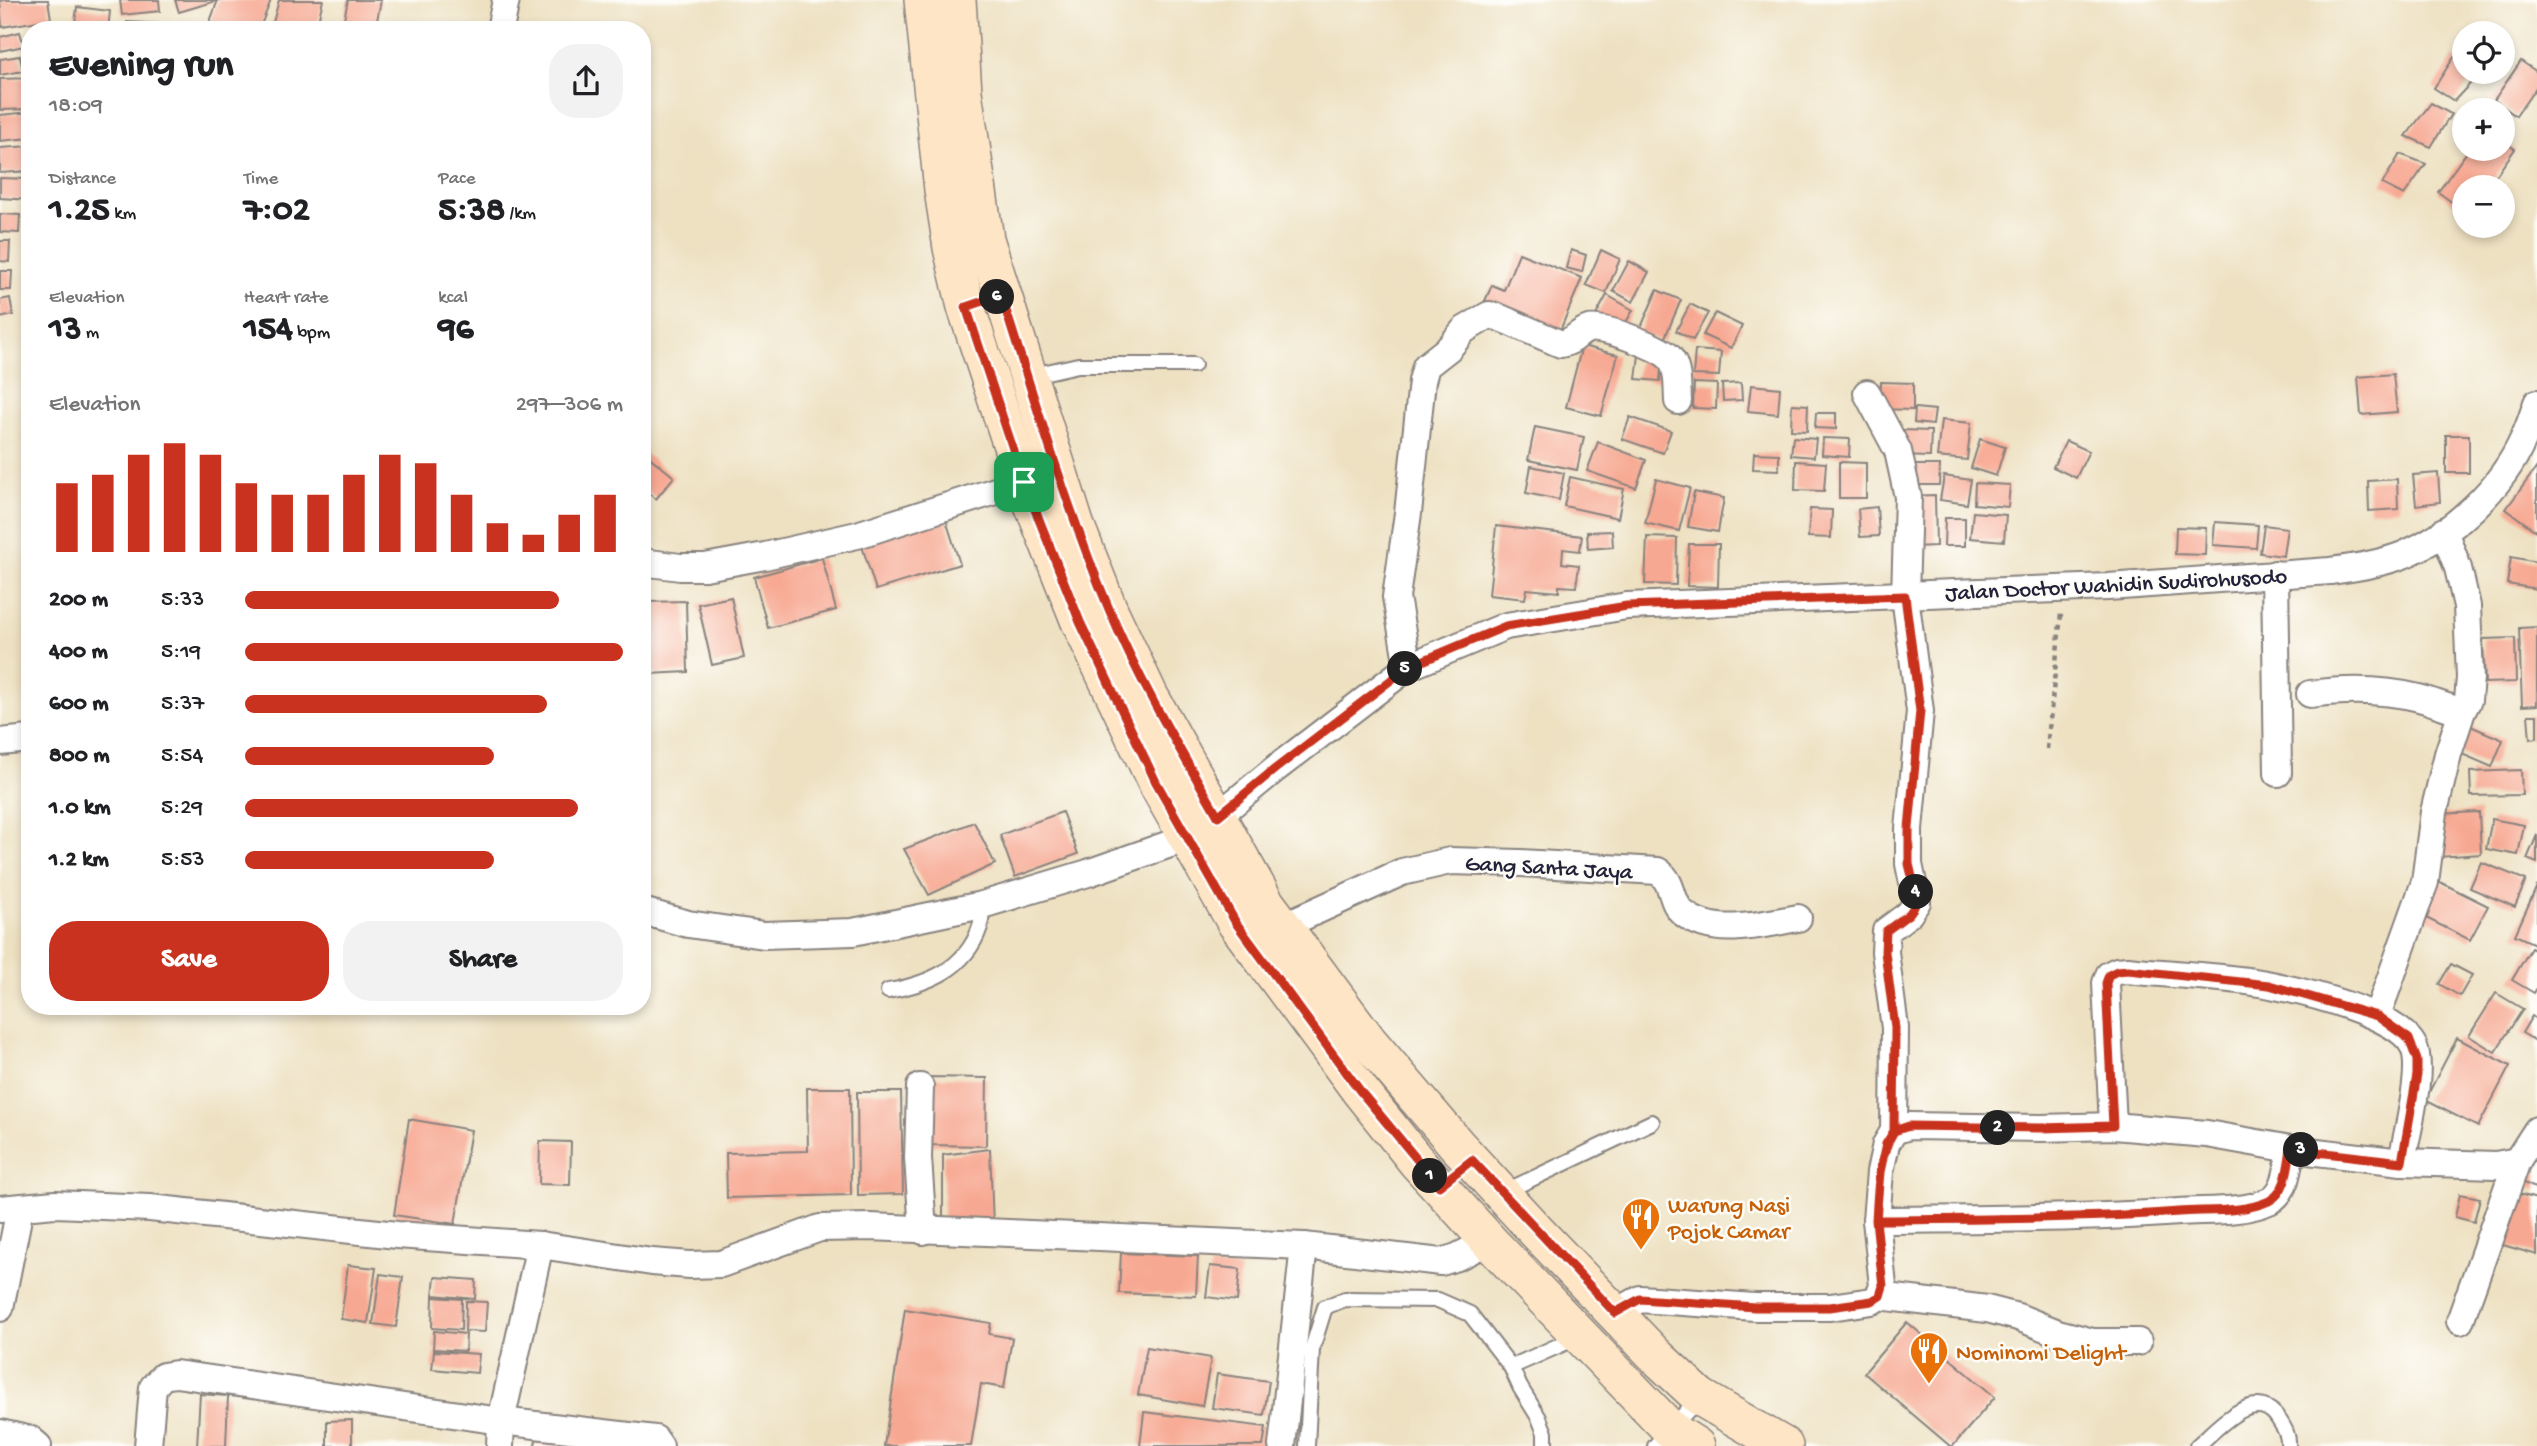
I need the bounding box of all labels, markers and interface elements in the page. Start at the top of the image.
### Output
map controls [2452,21,2515,238]
button: locate [2452,21,2515,84]
button: share [549,44,623,118]
text: Evening run [49,45,233,89]
text: 18:09 [49,93,103,120]
button: + [2452,98,2515,161]
text: Distance [49,168,116,191]
text: Time [244,168,278,191]
text: Pace [438,168,476,191]
button: − [2452,175,2515,238]
text: 1.25 [49,191,110,232]
text: 7:02 [244,191,310,232]
text: 5:38 [438,191,505,232]
text: km [110,203,136,226]
text: /km [505,203,536,226]
pin: 6 [979,280,1014,314]
text: 6 [992,285,1001,308]
text: Elevation [49,287,125,310]
text: Heart rate [244,287,329,310]
text: kcal [438,287,468,310]
text: 13 [49,310,81,351]
text: 154 [244,310,293,351]
text: 96 [438,310,474,351]
text: m [81,322,99,345]
text: bpm [293,322,330,345]
text: Elevation [49,392,140,419]
text: 297–306 m [516,392,623,419]
pin [994,452,1054,512]
icon: arrive [1005,463,1043,501]
street label: Jalan Doctor Wahidin Sudirohusodo [1945,564,2288,609]
text: 200 m [49,587,108,614]
text: 5:33 [161,587,204,614]
text: 400 m [49,639,108,666]
text: 5:19 [161,639,201,666]
pin: 5 [1388,652,1422,686]
text: 5 [1400,657,1410,680]
text: 600 m [49,691,109,718]
text: 5:37 [161,691,204,718]
text: 800 m [49,743,110,770]
text: 5:54 [161,743,203,770]
text: 1.0 km [49,795,111,822]
text: 5:29 [161,795,203,822]
text: 1.2 km [49,847,109,874]
text: 5:53 [161,847,204,874]
street label: Gang Santa Jaya [1464,852,1635,887]
pin: 4 [1898,874,1934,910]
text: 4 [1911,880,1920,903]
button: Save [49,921,329,1001]
button: Share [343,921,623,1001]
pin: 2 [1980,1110,2016,1146]
text: 2 [1993,1116,2002,1139]
pin: 3 [2284,1132,2318,1168]
text: 3 [2296,1138,2305,1161]
pin: 1 [1412,1158,1448,1194]
text: 1 [1426,1164,1433,1187]
place label: Warung Nasi Pojok Camar [1667,1194,1791,1247]
restaurant icon: Warung Nasi Pojok Camar [1620,1196,1662,1251]
restaurant icon: Nominomi Delight [1908,1330,1950,1385]
place label: Nominomi Delight [1956,1341,2127,1368]

